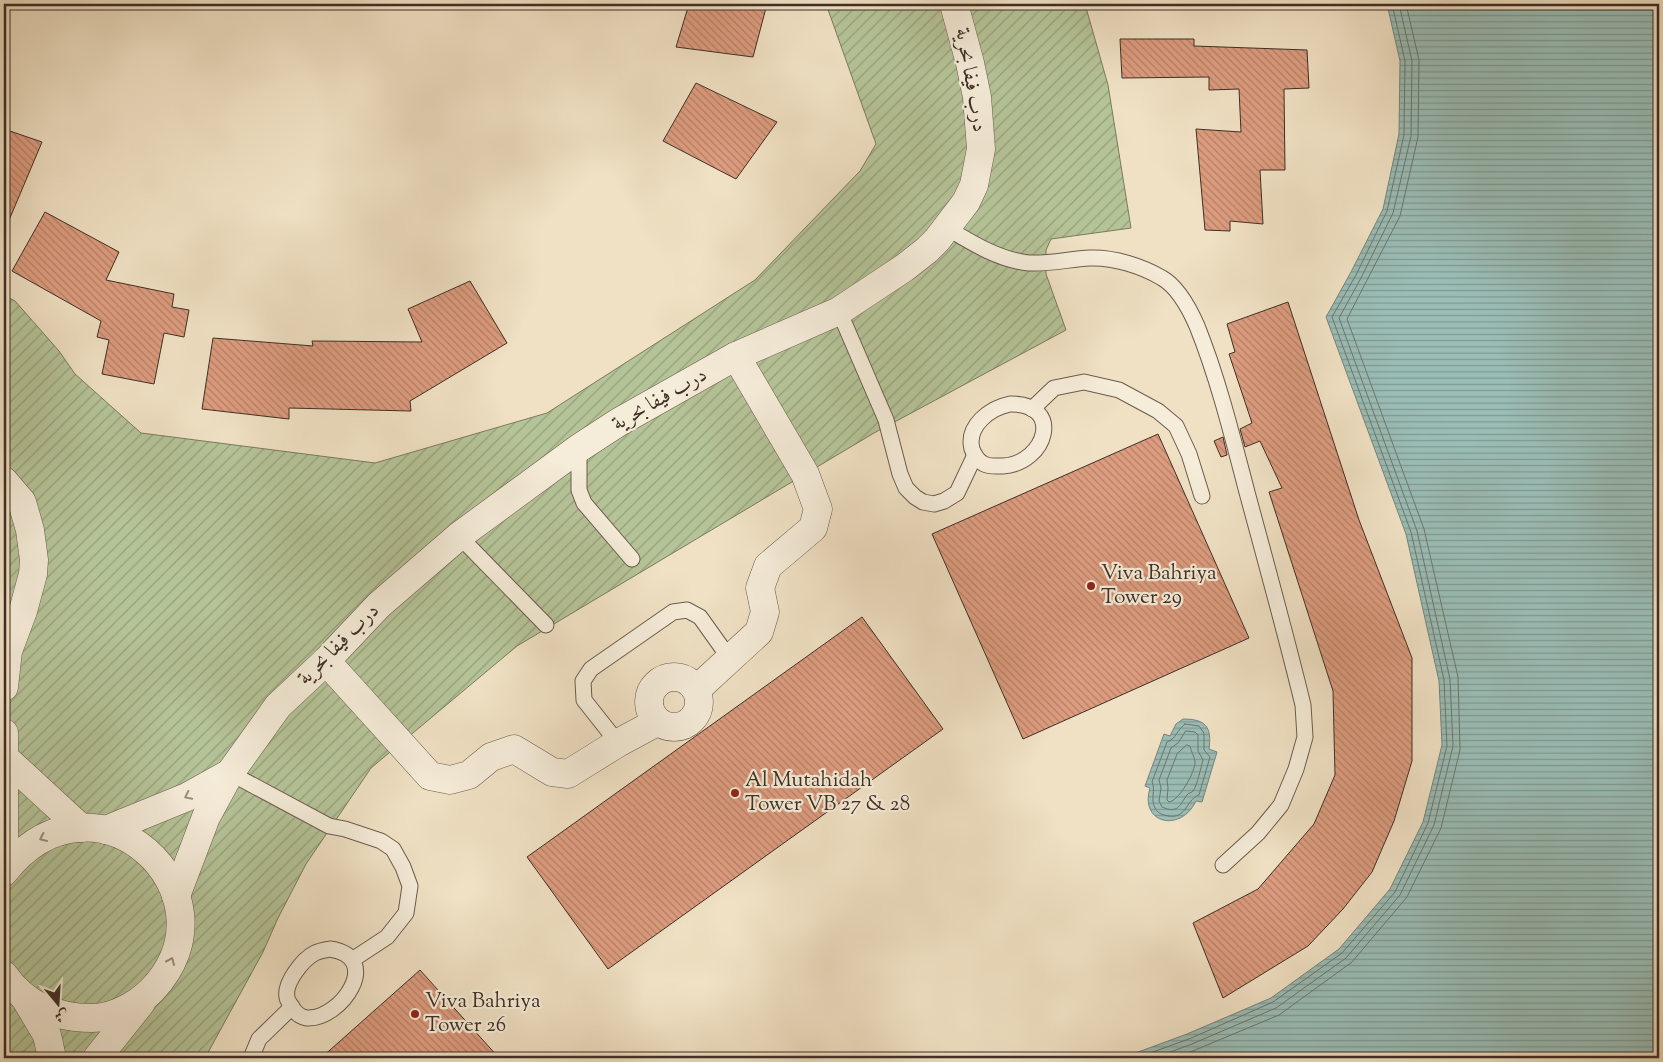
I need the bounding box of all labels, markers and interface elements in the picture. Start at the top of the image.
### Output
street label: درب فيفا بحرية [946,25,994,135]
street label: درب فيفا بحرية [607,361,713,439]
place label: Viva Bahriya Tower 29 [1101,559,1217,613]
marker: Viva Bahriya Tower 29 [1085,580,1097,592]
street label: درب فيفا بحرية [291,597,387,693]
place label: Al Mutahidah Tower VB 27 & 28 [745,766,910,820]
marker: Al Mutahidah Tower VB 27 & 28 [729,787,741,799]
one-way arrow [184,790,193,801]
one-way arrow [40,832,49,842]
one-way arrow [165,957,176,966]
north arrow [32,980,82,1030]
place label: Viva Bahriya Tower 26 [425,987,541,1041]
text: ش [52,1003,71,1026]
marker: Viva Bahriya Tower 26 [409,1008,421,1020]

